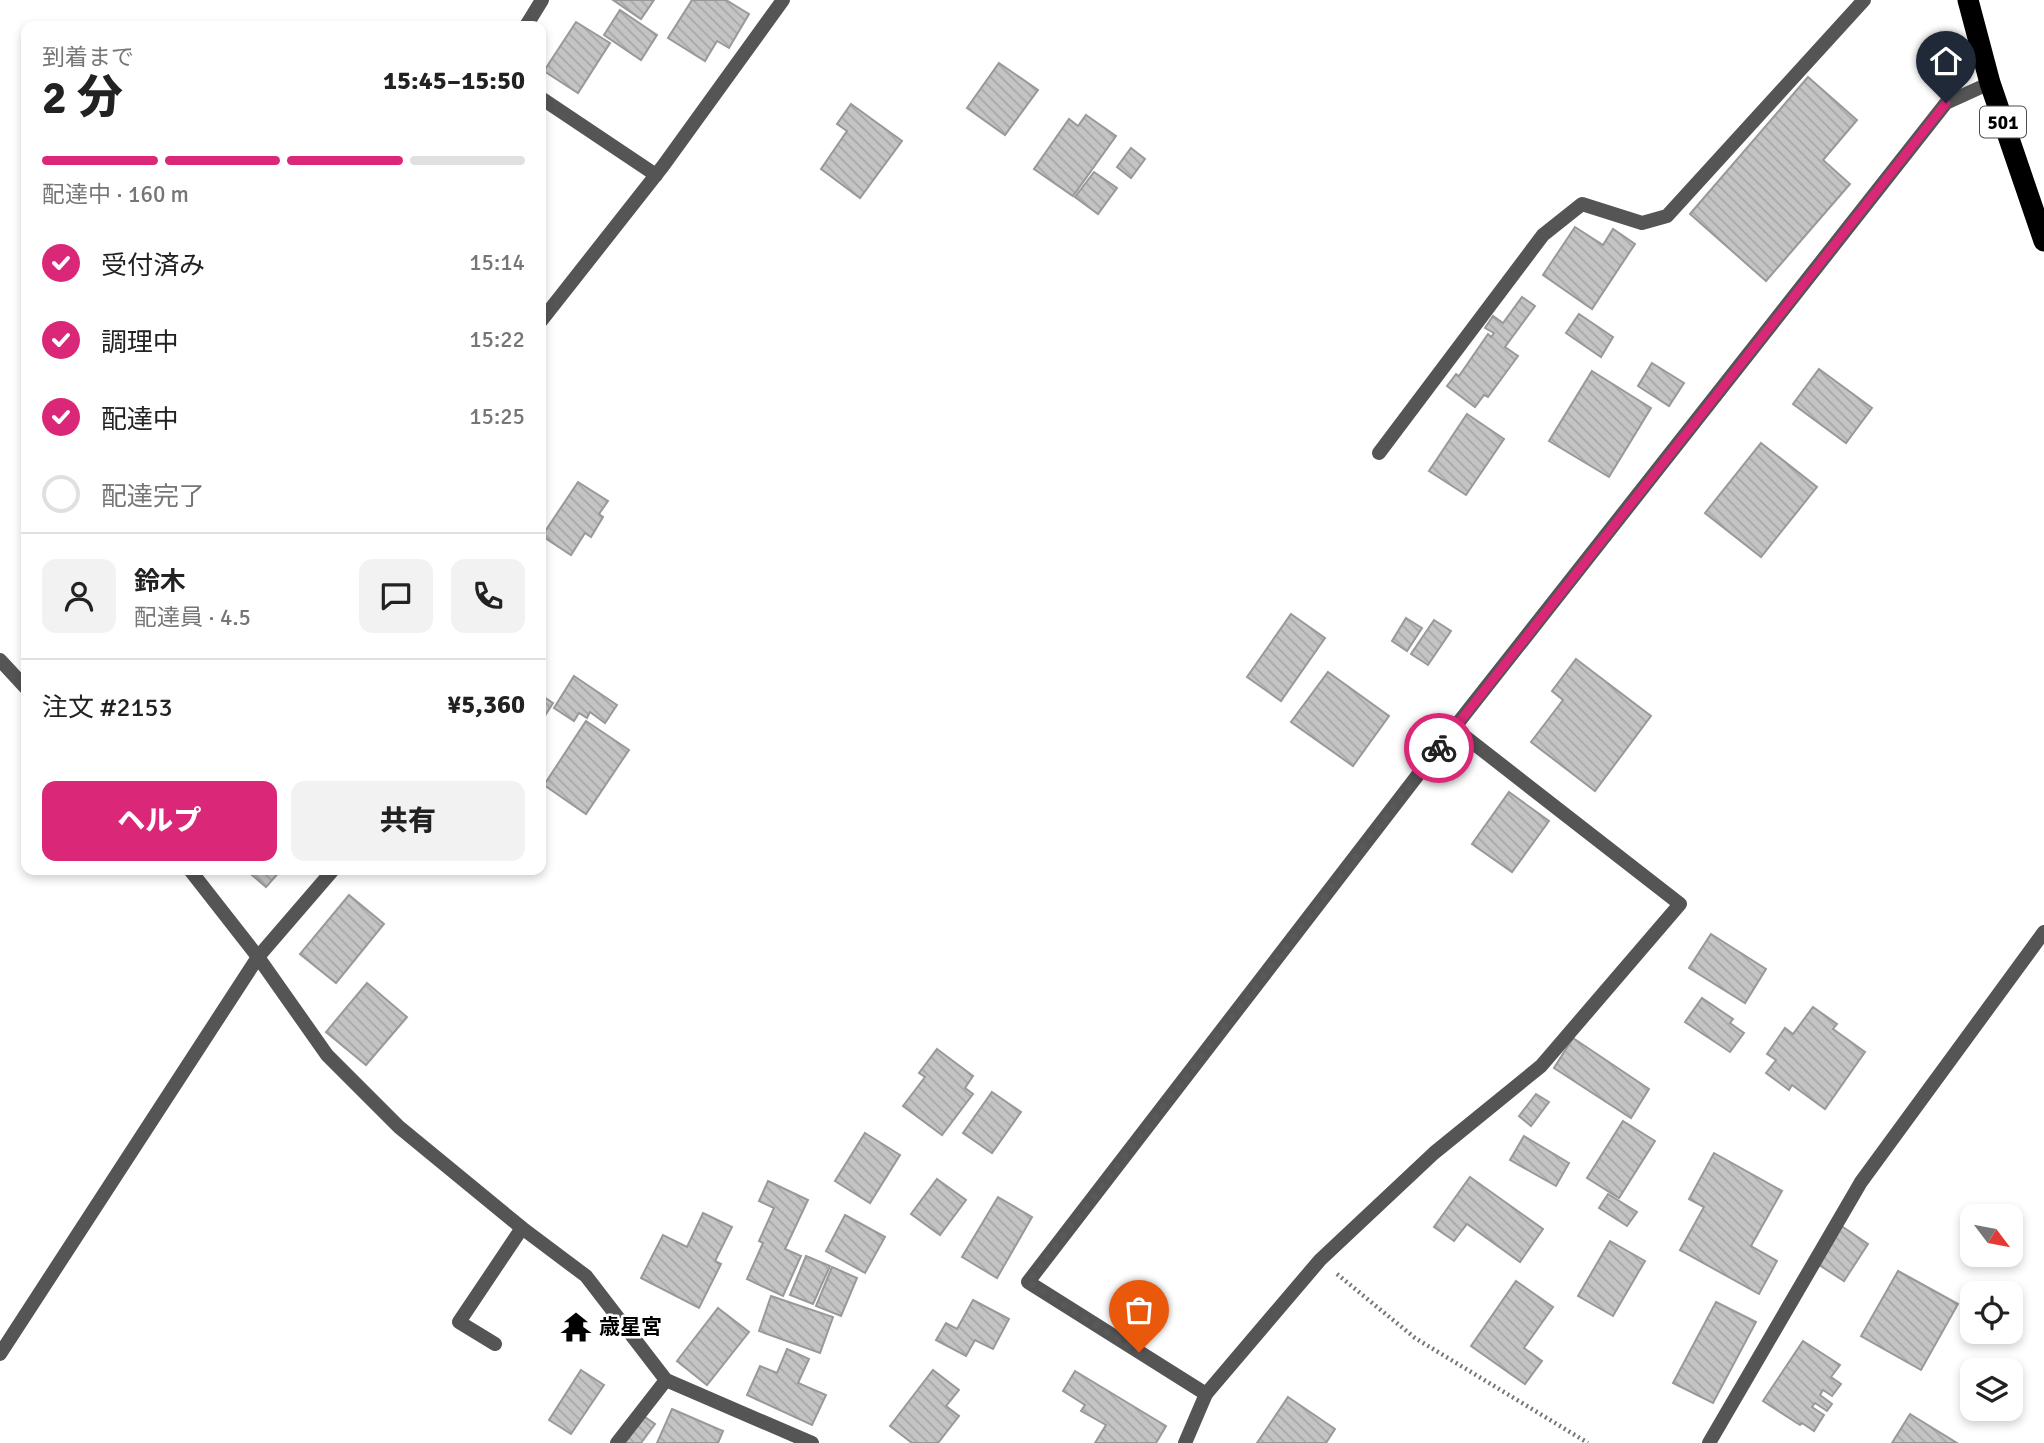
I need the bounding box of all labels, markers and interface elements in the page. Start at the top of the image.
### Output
pin [1916,31,1976,103]
icon: home [1927,42,1965,80]
text: 到着まで [42,43,134,72]
text: 15:45–15:50 [383,65,525,97]
text: 2 分 [42,70,123,126]
road number: 501 [1980,106,2026,138]
text: 配達中 · 160 m [42,180,189,209]
icon: check [42,244,80,282]
text: 15:14 [469,248,525,277]
text: 受付済み [101,250,205,282]
icon: check [42,321,80,359]
text: 15:22 [469,325,525,354]
text: 調理中 [101,327,179,359]
icon: check [42,398,80,436]
text: 15:25 [469,402,525,431]
text: 配達中 [101,404,179,436]
text: 配達完了 [101,481,205,513]
button: person [42,559,116,633]
button: chat [359,559,433,633]
button: phone [451,559,525,633]
text: 鈴木 [134,566,186,598]
text: 配達員 · 4.5 [134,603,251,632]
text: ¥5,360 [447,689,525,721]
text: 注文 #2153 [42,692,173,724]
courier [1404,713,1474,783]
icon: bike [1420,729,1458,767]
button: ヘルプ [42,781,277,861]
button: 共有 [291,781,525,861]
north arrow [1960,1204,2023,1267]
map controls [1960,1204,2023,1421]
pin [1109,1280,1169,1352]
button: locate [1960,1281,2023,1344]
icon: bag [1120,1291,1158,1329]
temple icon: 歳星宮 [559,1310,593,1344]
place label: 歳星宮 [599,1314,662,1340]
button: layers [1960,1358,2023,1421]

